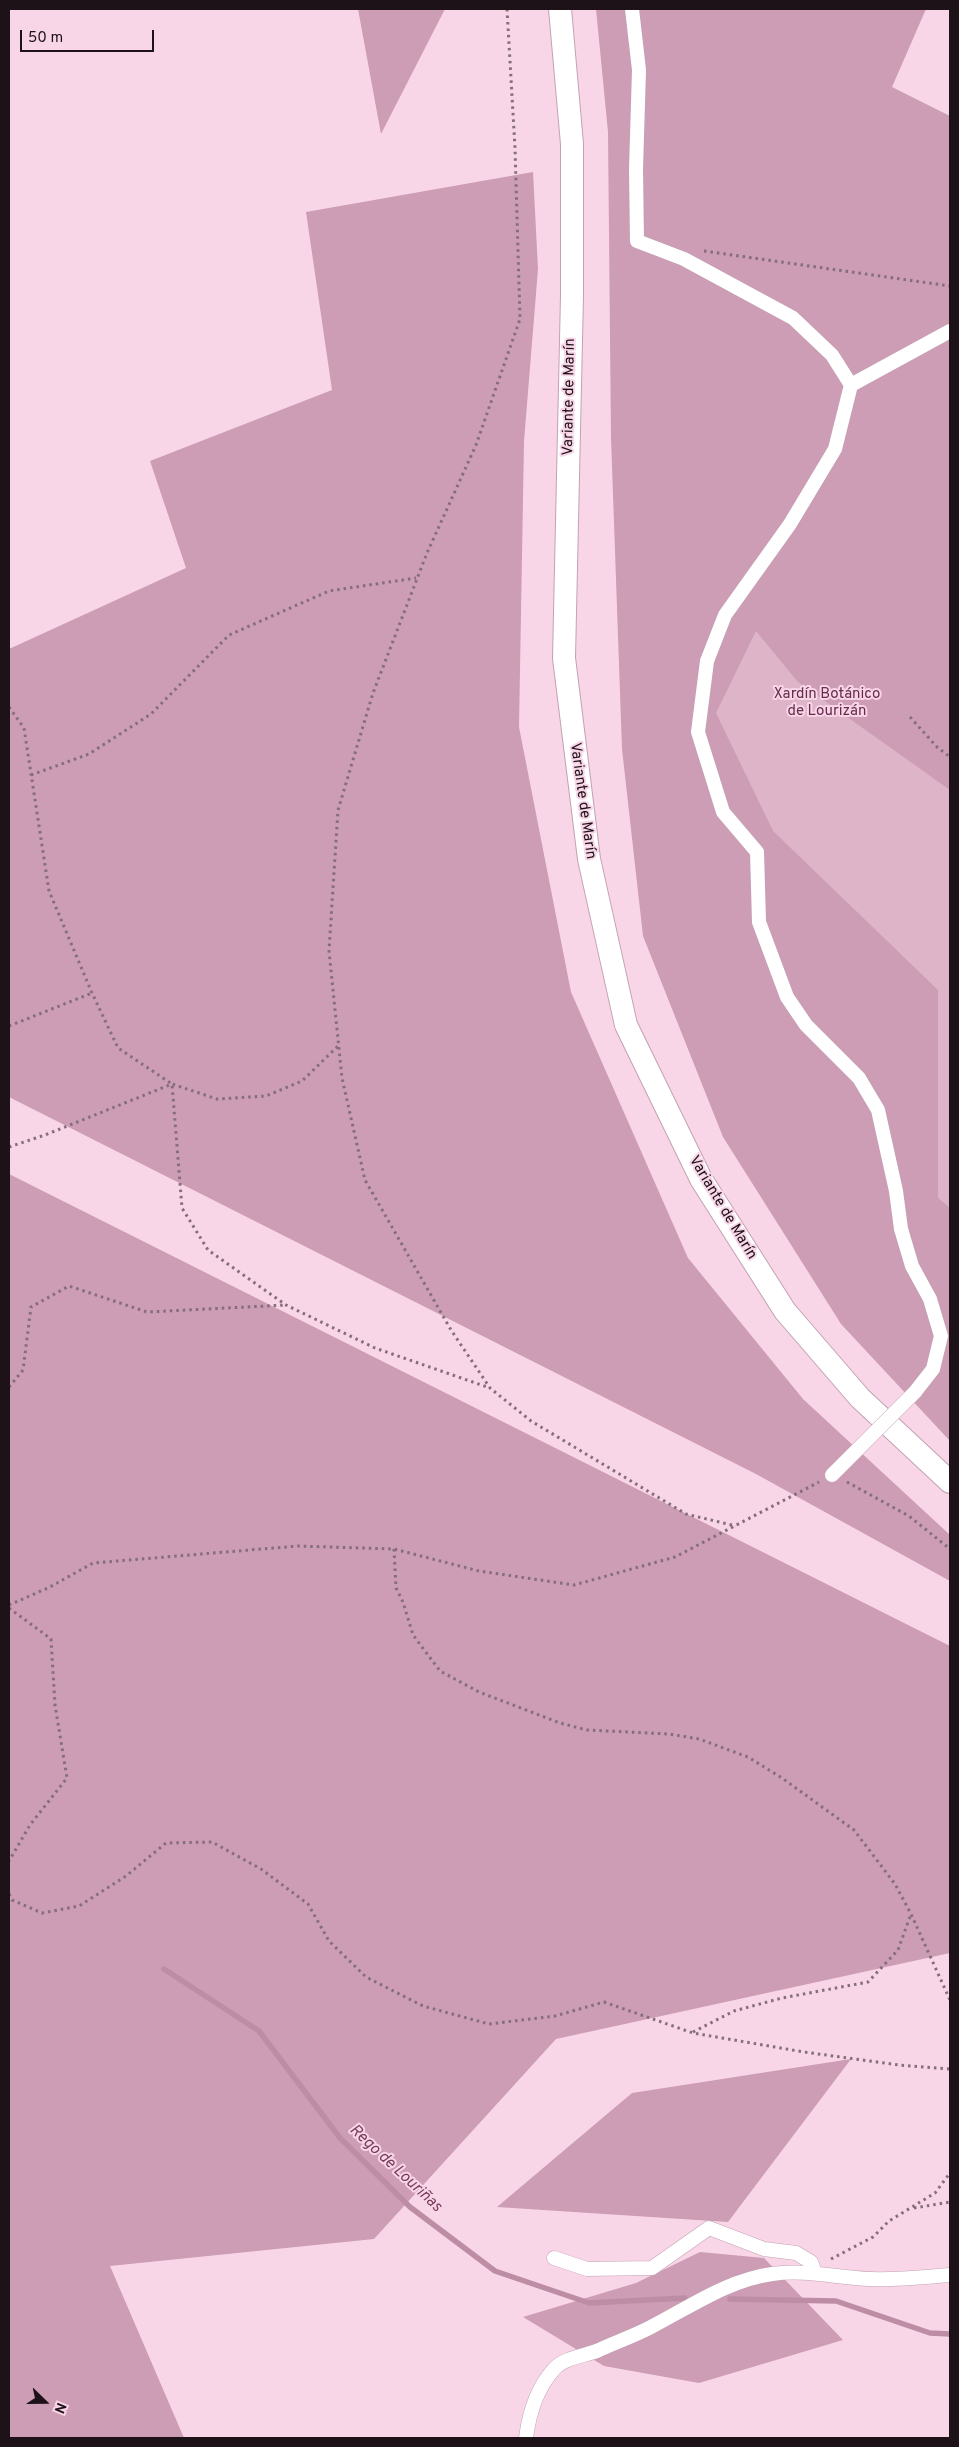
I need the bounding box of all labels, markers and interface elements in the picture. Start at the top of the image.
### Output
scale bar [22,20,156,52]
text: 50 m [28,29,63,48]
street label: Variante de Marín [560,338,580,456]
park label: Xardín Botánico de Lourizán [774,686,880,721]
street label: Variante de Marín [565,742,599,860]
street label: Variante de Marín [684,1153,760,1263]
water label: Rego de Louriñas [345,2121,445,2217]
north arrow [20,2377,70,2427]
text: N [50,2400,69,2416]

